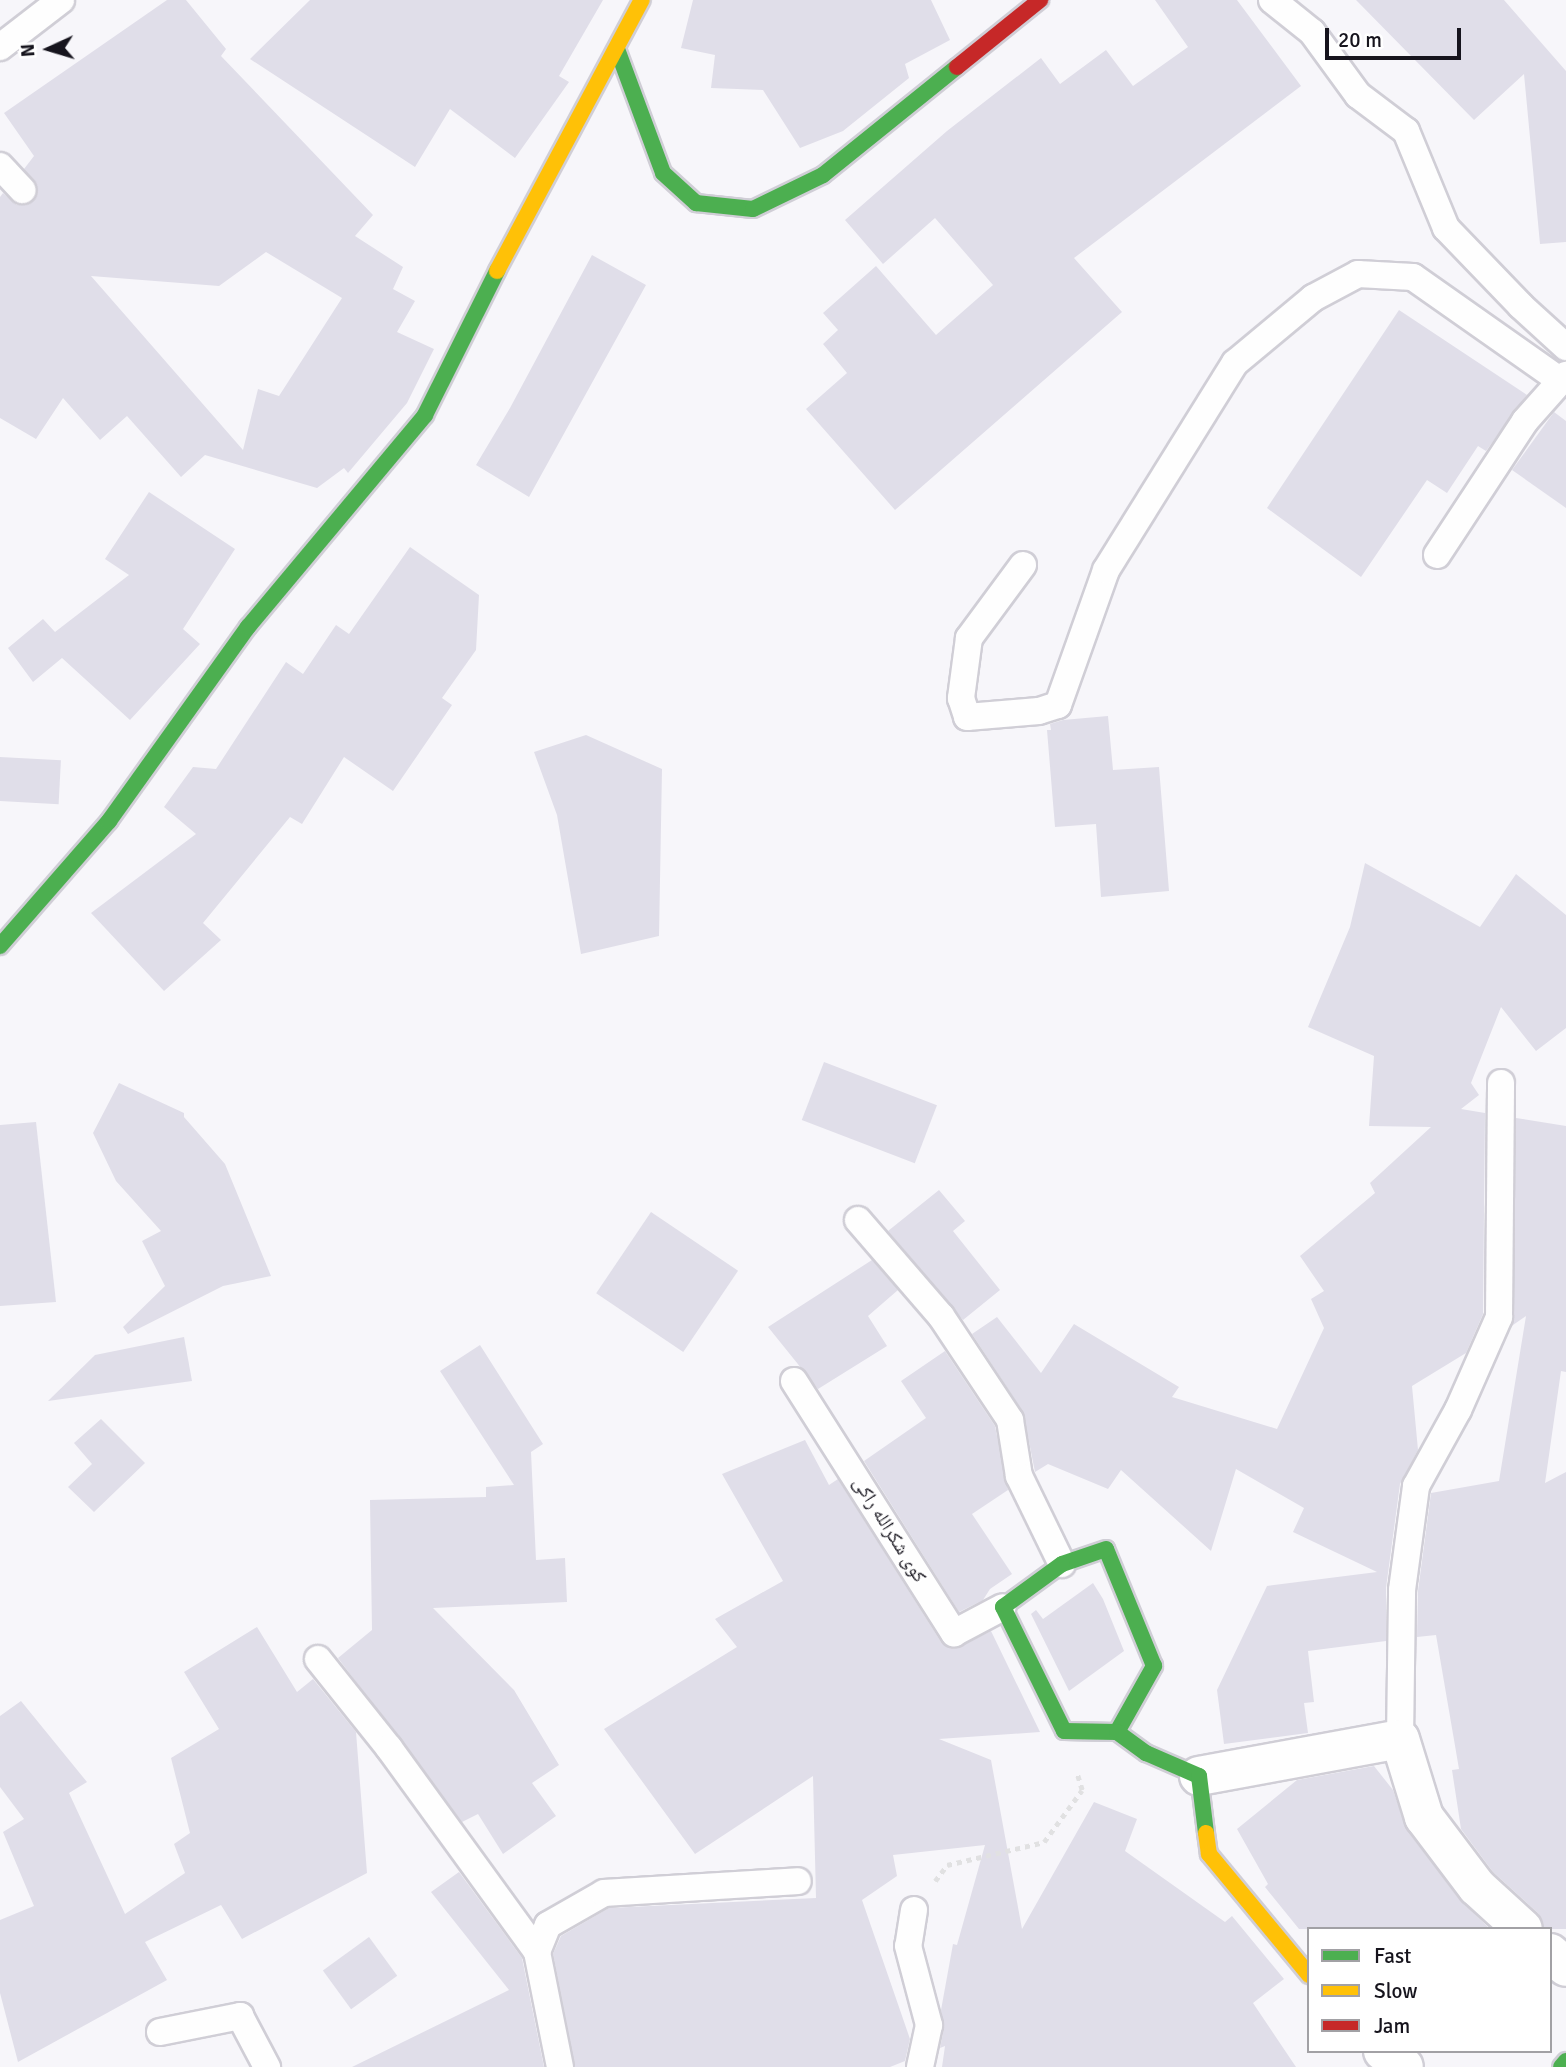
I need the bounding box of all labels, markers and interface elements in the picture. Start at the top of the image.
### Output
north arrow [14,14,84,84]
scale bar [1328,14,1464,58]
text: 20 m [1338,27,1382,53]
text: N [16,43,40,58]
street label: کوی شکرالله راکی [847,1473,931,1587]
legend [1307,1927,1552,2053]
text: Fast [1374,1943,1411,1969]
text: Slow [1374,1978,1418,2004]
text: Jam [1374,2013,1410,2039]

